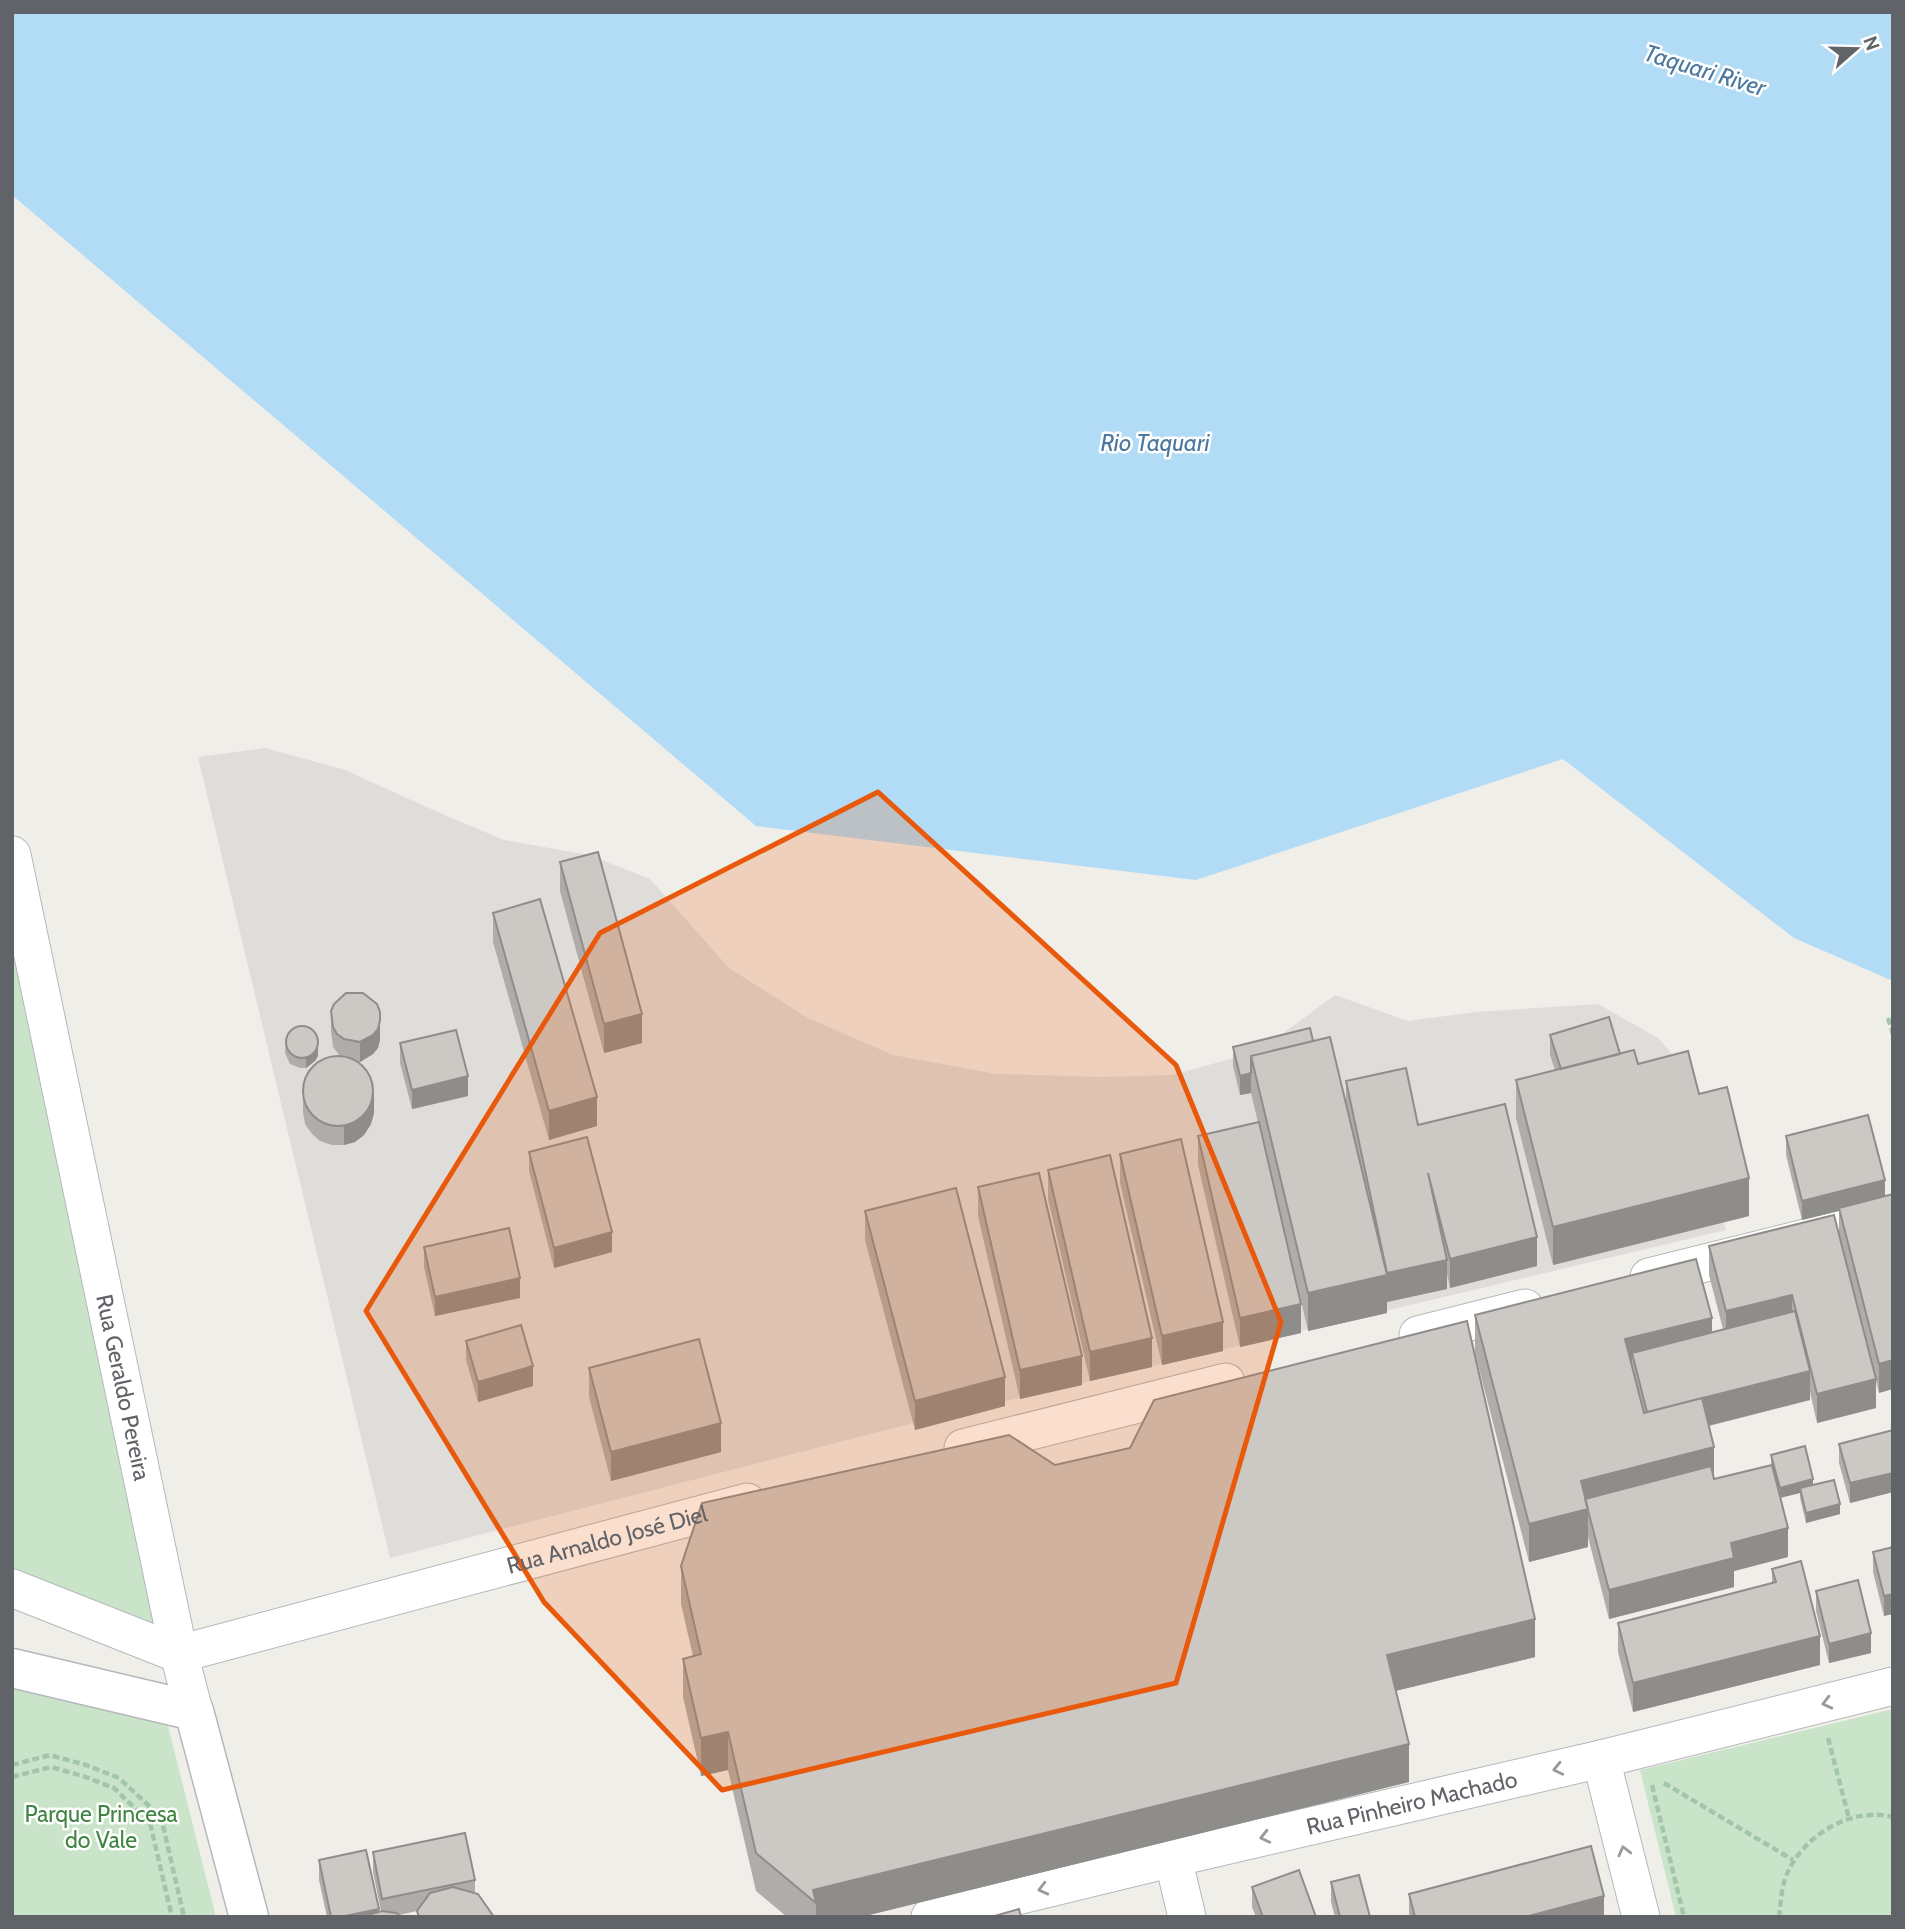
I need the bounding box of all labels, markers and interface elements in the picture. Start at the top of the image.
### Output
north arrow [1821,14,1891,84]
text: N [1858,33,1885,54]
water label: Taquari River [1641,38,1771,103]
water label: Rio Taquari [1100,428,1210,457]
street label: Rua Geraldo Pereira [90,1292,156,1483]
street label: Rua Arnaldo José Diel [504,1499,711,1580]
one-way arrow [1821,1695,1833,1709]
one-way arrow [1552,1761,1564,1775]
street label: Rua Pinheiro Machado [1303,1765,1520,1841]
park label: Parque Princesa do Vale [24,1800,178,1854]
one-way arrow [1259,1828,1271,1843]
one-way arrow [1618,1845,1632,1857]
one-way arrow [1038,1881,1050,1895]

